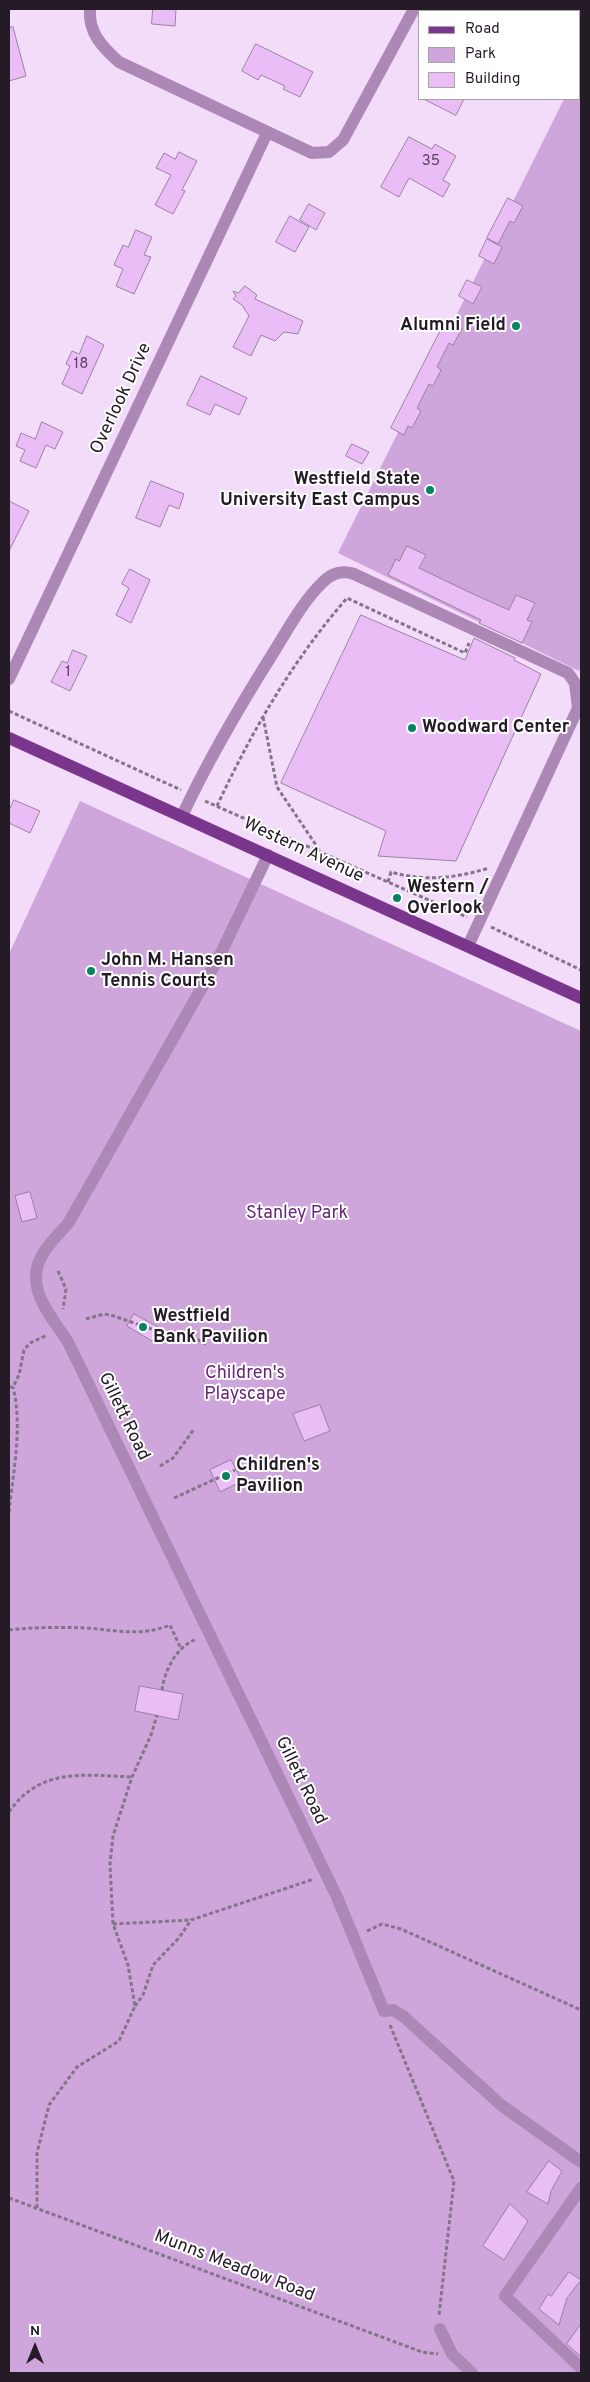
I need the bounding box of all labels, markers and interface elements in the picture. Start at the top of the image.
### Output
legend [418,10,580,100]
text: Road [465,20,500,39]
text: Park [465,45,496,64]
text: Building [465,70,520,89]
house number: 35 [422,153,440,171]
place label: Alumni Field [400,315,506,337]
marker: Alumni Field [510,320,522,332]
street label: Overlook Drive [87,340,157,458]
house number: 18 [74,356,88,374]
place label: Westfield State University East Campus [220,469,420,512]
marker: Westfield State University East Campus [424,484,436,496]
house number: 1 [65,664,71,682]
place label: Woodward Center [422,717,569,739]
marker: Woodward Center [406,722,418,734]
street label: Western Avenue [239,814,367,888]
place label: Western / Overlook [407,877,489,920]
marker: Western / Overlook [391,892,403,904]
place label: John M. Hansen Tennis Courts [101,950,234,992]
marker: John M. Hansen Tennis Courts [85,965,97,977]
park label: Stanley Park [246,1203,348,1225]
place label: Westfield Bank Pavilion [153,1306,268,1348]
marker: Westfield Bank Pavilion [137,1321,149,1333]
park label: Children's Playscape [204,1363,286,1406]
street label: Gillett Road [92,1370,154,1464]
place label: Children's Pavilion [236,1455,320,1498]
marker: Children's Pavilion [220,1470,232,1482]
street label: Gillett Road [269,1734,331,1828]
street label: Munns Meadow Road [151,2226,317,2308]
north arrow [10,2322,60,2372]
text: N [30,2323,40,2340]

